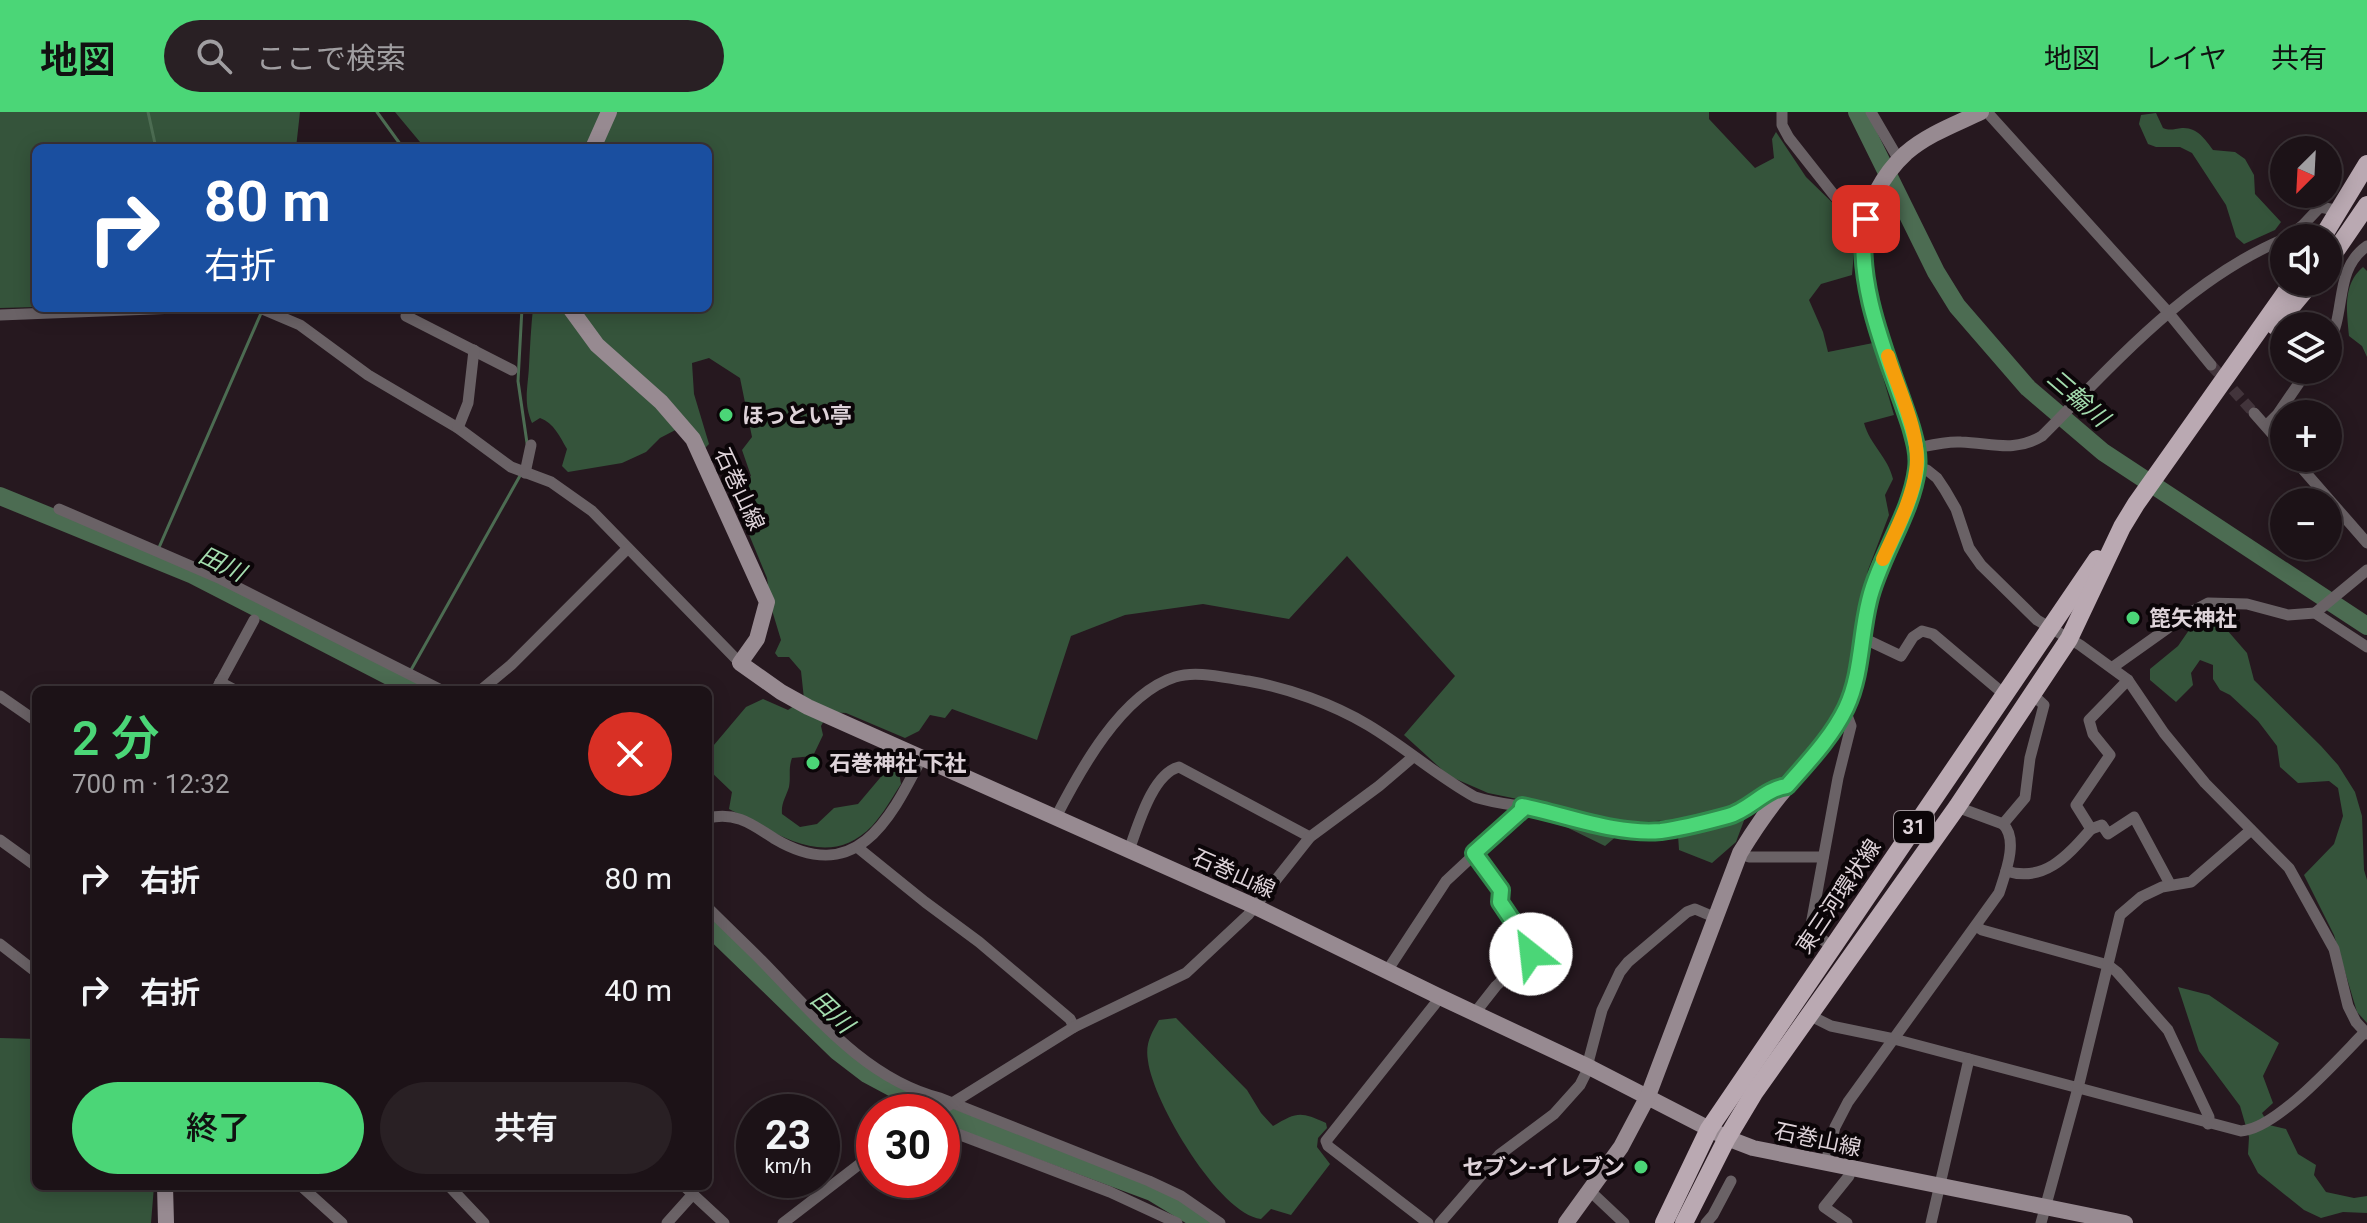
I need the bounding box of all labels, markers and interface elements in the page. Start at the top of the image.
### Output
search box [164,20,724,92]
icon: search [192,34,236,78]
text: 地図 [40,38,116,82]
text: ここで検索 [256,41,406,76]
text: 地図 [2044,42,2100,75]
text: レイヤ [2144,42,2227,75]
text: 共有 [2271,42,2327,75]
north arrow [2270,136,2342,208]
map controls [2270,136,2342,560]
text: 80 m [204,169,331,235]
icon: right [72,176,176,280]
pin [1832,185,1900,253]
icon: arrive [1844,197,1888,241]
button: sound [2270,224,2342,296]
text: 右折 [204,245,276,287]
button: layers [2270,312,2342,384]
water label: 三輪川 [2042,364,2117,434]
button: + [2270,400,2342,472]
place label: ほっとい亭 [742,403,852,428]
marker: ほっとい亭 [717,406,735,424]
street label: 石巻山線 [710,444,769,534]
button: − [2270,488,2342,560]
water label: 田川 [194,541,252,588]
place label: 箆矢神社 [2149,606,2237,631]
marker: 箆矢神社 [2124,609,2142,627]
text: 2 分 [72,710,159,767]
button: close [588,712,672,796]
place label: 石巻神社 下社 [829,751,966,776]
marker: 石巻神社 下社 [804,754,822,772]
text: 700 m · 12:32 [72,769,230,799]
road number: 31 [1894,811,1934,843]
street label: 東三河環状線 [1791,835,1886,958]
street label: 石巻山線 [1189,844,1279,903]
icon: right [72,856,116,900]
text: 80 m [605,861,672,896]
text: 右折 [140,863,200,898]
position arrow [1489,912,1573,996]
icon: right [72,968,116,1012]
text: 40 m [605,973,672,1008]
text: 右折 [140,975,200,1010]
water label: 田川 [805,985,861,1041]
button: 終了 [72,1082,364,1174]
button: 共有 [380,1082,672,1174]
speed limit sign: 30 [856,1094,960,1198]
text: 23 [765,1112,811,1159]
street label: 石巻山線 [1772,1118,1864,1161]
text: km/h [765,1154,811,1178]
place label: セブン-イレブン [1462,1155,1625,1180]
marker: セブン-イレブン [1632,1158,1650,1176]

